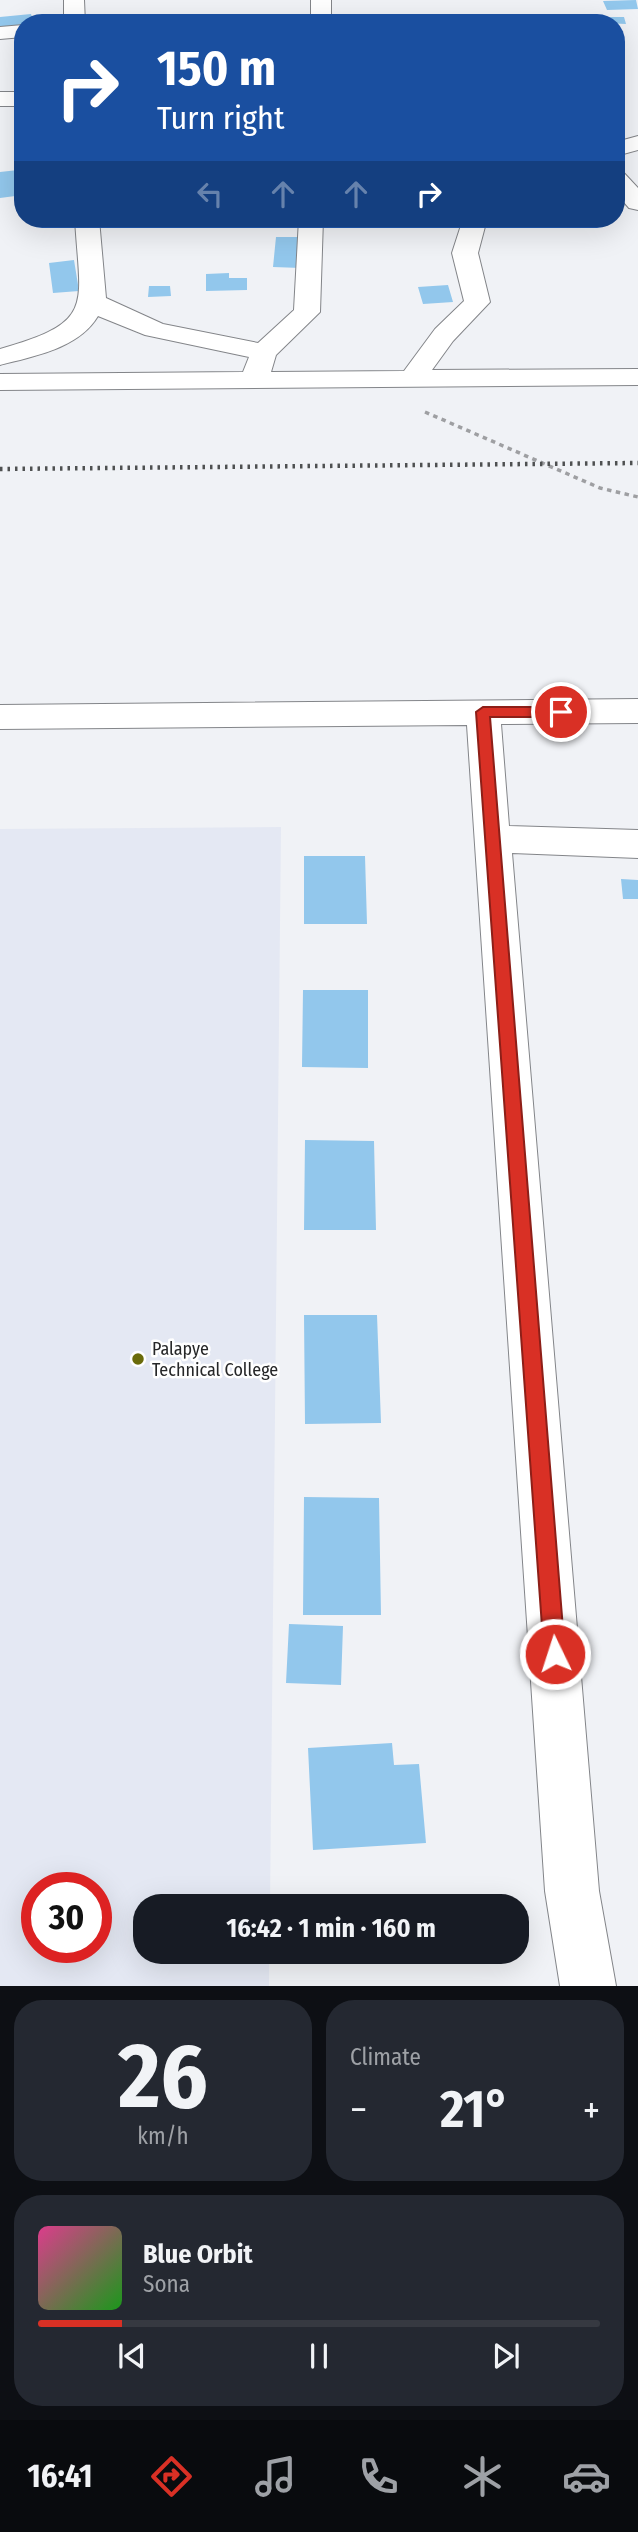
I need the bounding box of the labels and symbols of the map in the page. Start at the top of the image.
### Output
pin [531,682,591,742]
place label: Palapye Technical College [152,1338,278,1381]
marker: Palapye Technical College [130,1351,146,1367]
position arrow [518,1617,592,1691]
speed limit sign: 30 [21,1872,112,1963]

